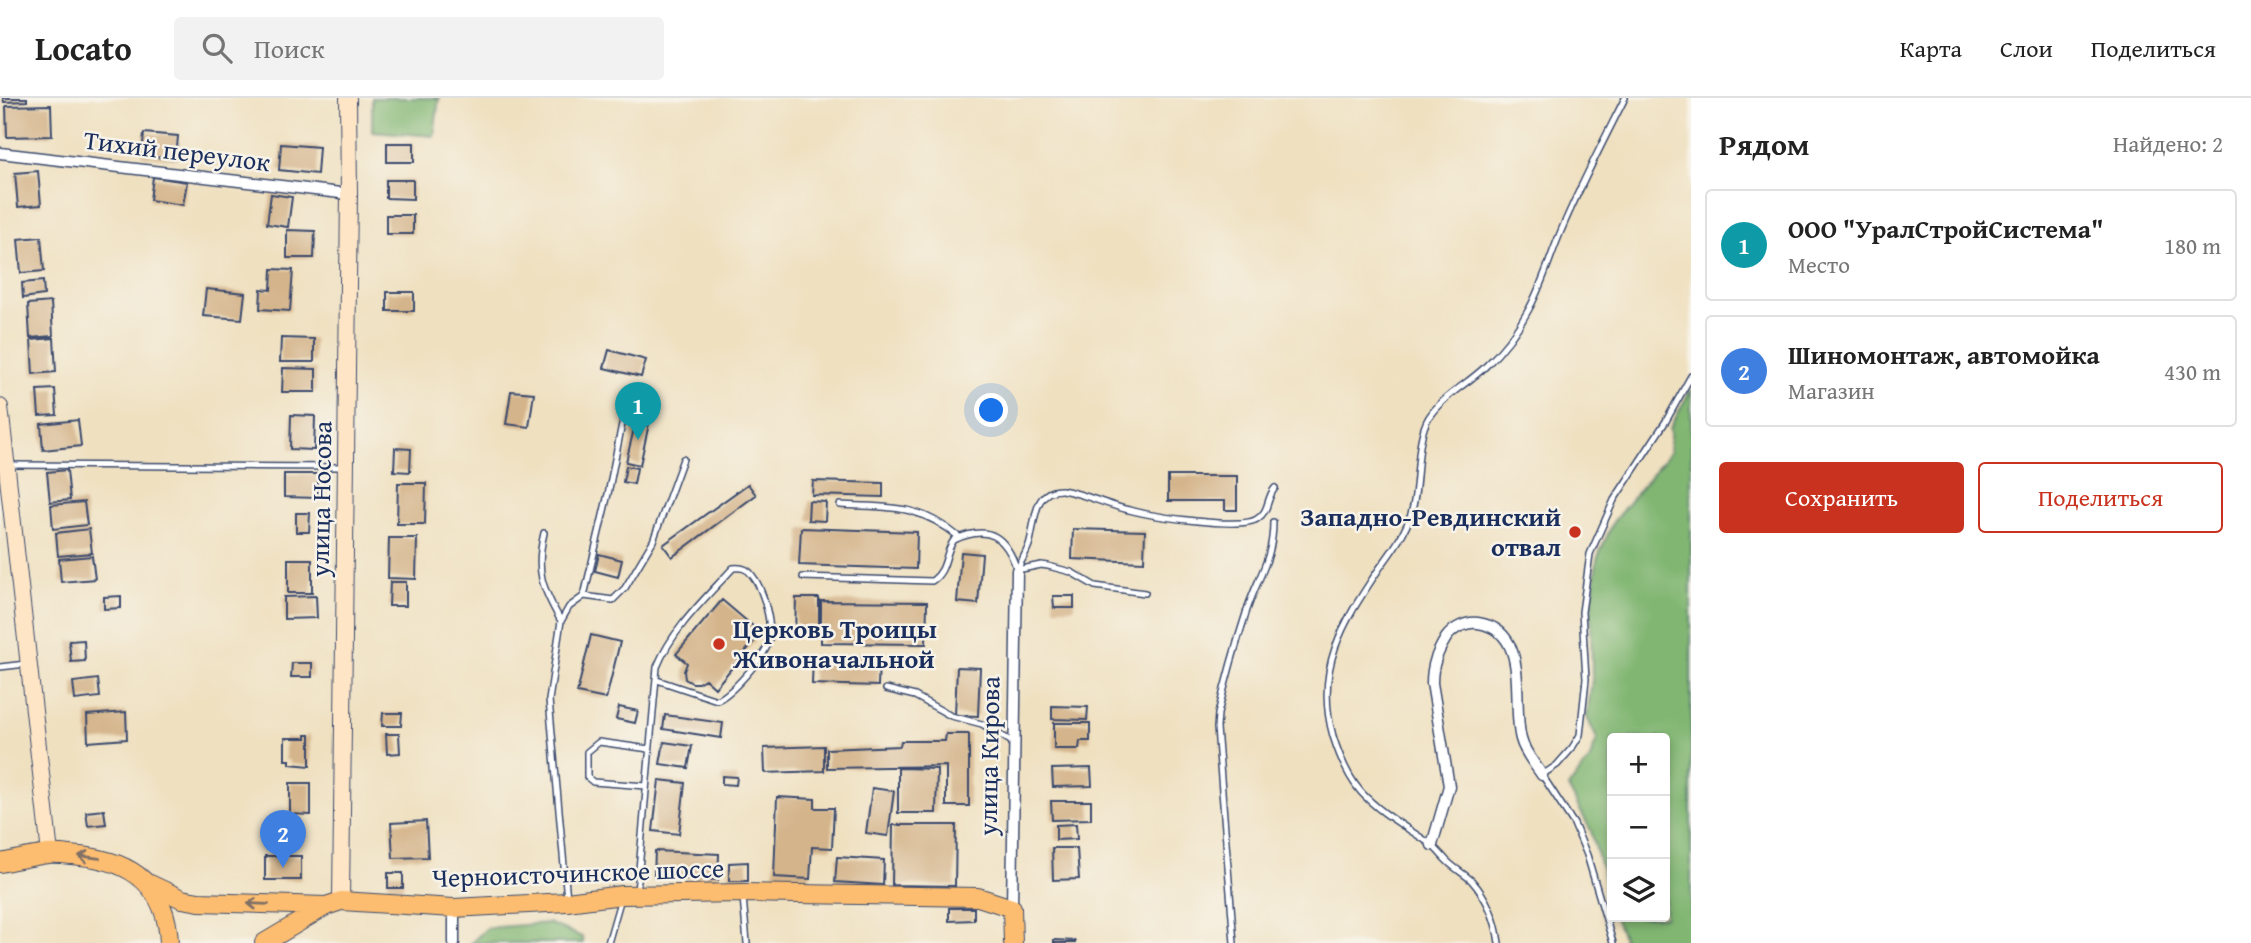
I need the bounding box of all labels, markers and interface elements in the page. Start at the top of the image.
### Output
search box [174,17,664,80]
text: Locato [35,24,132,72]
icon: search [198,29,236,67]
text: Поиск [254,29,325,68]
text: Карта [1900,31,1962,66]
text: Слои [2000,31,2053,66]
text: Поделиться [2091,31,2216,66]
street label: Тихий переулок [82,120,273,181]
text: Рядом [1719,122,1810,166]
text: Найдено: 2 [2113,127,2223,160]
text: ООО "УралСтройСистема" [1788,209,2104,248]
text: 1 [1738,229,1750,262]
text: 180 m [2164,229,2221,262]
text: Место [1788,248,1850,281]
text: Шиномонтаж, автомойка [1788,335,2100,374]
text: 2 [1738,355,1750,388]
text: 430 m [2164,355,2221,388]
text: Магазин [1788,374,1875,407]
pin: 1 [615,382,661,440]
your location [974,393,1008,427]
street label: улица Носова [300,420,341,578]
button: Сохранить [1719,462,1964,533]
button: Поделиться [1978,462,2223,533]
place label: Западно-Ревдинский отвал [1300,497,1561,566]
marker: Западно-Ревдинский отвал [1567,524,1583,540]
place label: Церковь Троицы Живоначальной [732,609,937,678]
marker: Церковь Троицы Живоначальной [711,636,727,652]
street label: улица Кирова [968,675,1009,837]
map controls [1607,733,1670,922]
button: + [1607,733,1670,796]
button: − [1607,796,1670,859]
pin: 2 [260,810,306,868]
street label: Черноисточинское шоссе [431,848,725,897]
one-way arrow [78,851,100,864]
button: layers [1607,859,1670,922]
one-way arrow [247,897,270,911]

